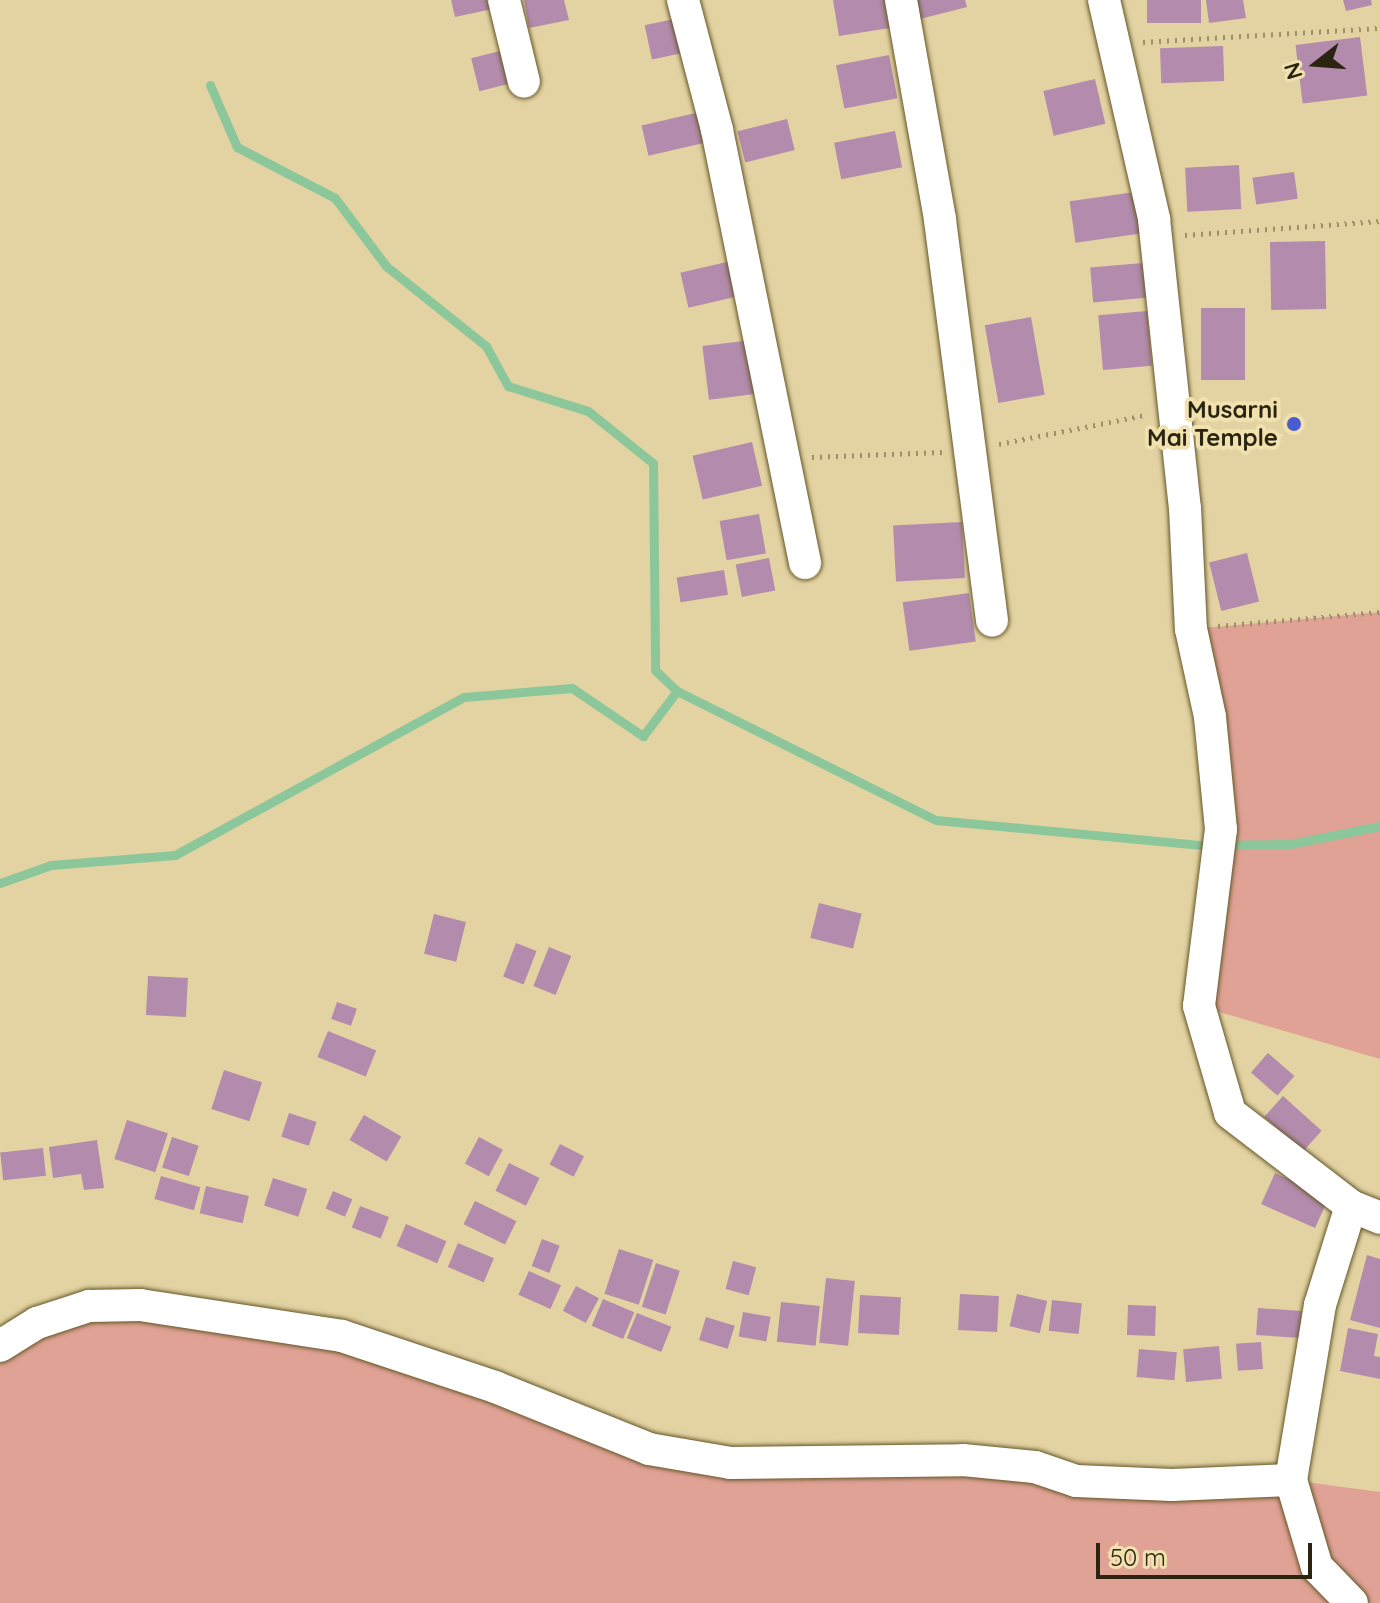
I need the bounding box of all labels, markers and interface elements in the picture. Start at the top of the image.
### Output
north arrow [1276,24,1356,104]
text: N [1277,59,1309,83]
place label: Musarni Mai Temple [1147,396,1278,452]
marker: Musarni Mai Temple [1285,415,1303,433]
scale bar [1100,1527,1316,1577]
text: 50 m [1110,1542,1166,1572]

